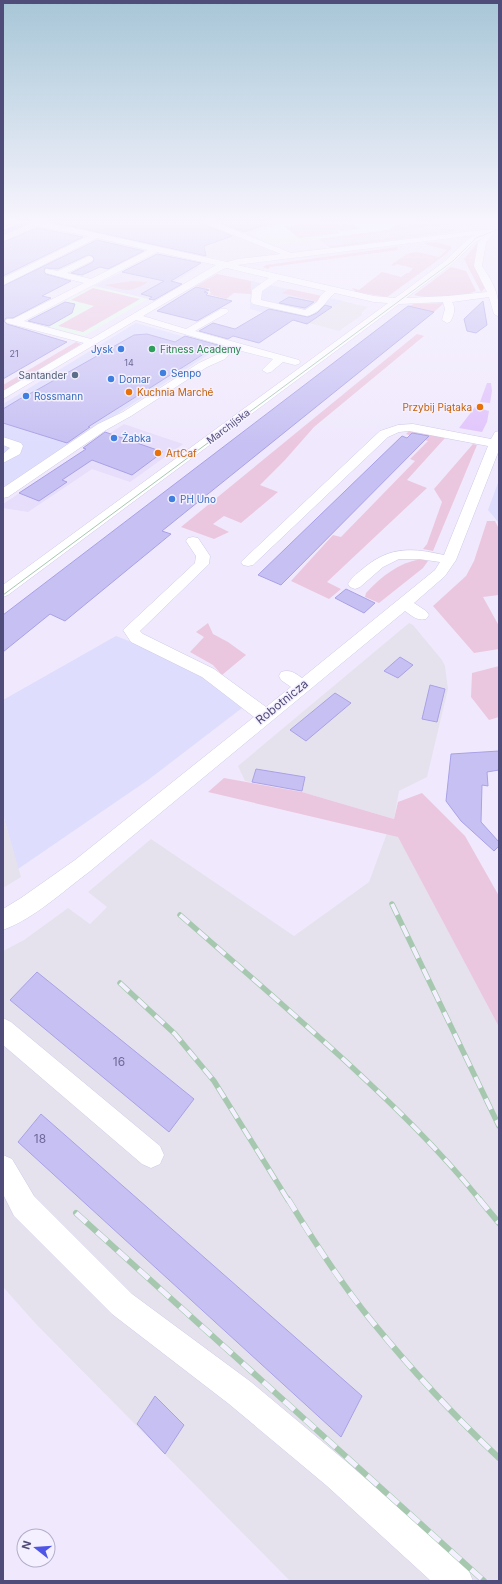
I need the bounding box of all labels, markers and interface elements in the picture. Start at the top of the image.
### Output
place label: Jysk [91,343,113,355]
place label: Fitness Academy [160,343,242,355]
marker: Jysk [116,344,126,354]
marker: Fitness Academy [147,344,157,354]
house number: 21 [9,348,19,359]
house number: 14 [124,357,134,368]
place label: Senpo [171,367,201,379]
marker: Senpo [158,368,168,378]
place label: Santander [18,369,67,381]
marker: Santander [70,370,80,380]
place label: Domar [119,373,151,385]
marker: Domar [106,374,116,384]
place label: Kuchnia Marché [137,386,214,398]
marker: Kuchnia Marché [124,387,134,397]
place label: Rossmann [34,390,83,402]
marker: Rossmann [21,391,31,401]
place label: Przybij Piątaka [402,401,472,413]
marker: Przybij Piątaka [475,402,485,412]
street label: Marchijska [204,406,252,446]
place label: Żabka [122,431,151,444]
marker: Żabka [109,433,119,443]
place label: ArtCaf [166,447,197,459]
marker: ArtCaf [153,448,163,458]
place label: PH Uno [180,493,216,505]
marker: PH Uno [167,494,177,504]
street label: Robotnicza [252,676,311,727]
house number: 16 [113,1054,125,1069]
house number: 18 [34,1131,46,1146]
north arrow [16,1528,56,1568]
text: N [19,1539,34,1551]

